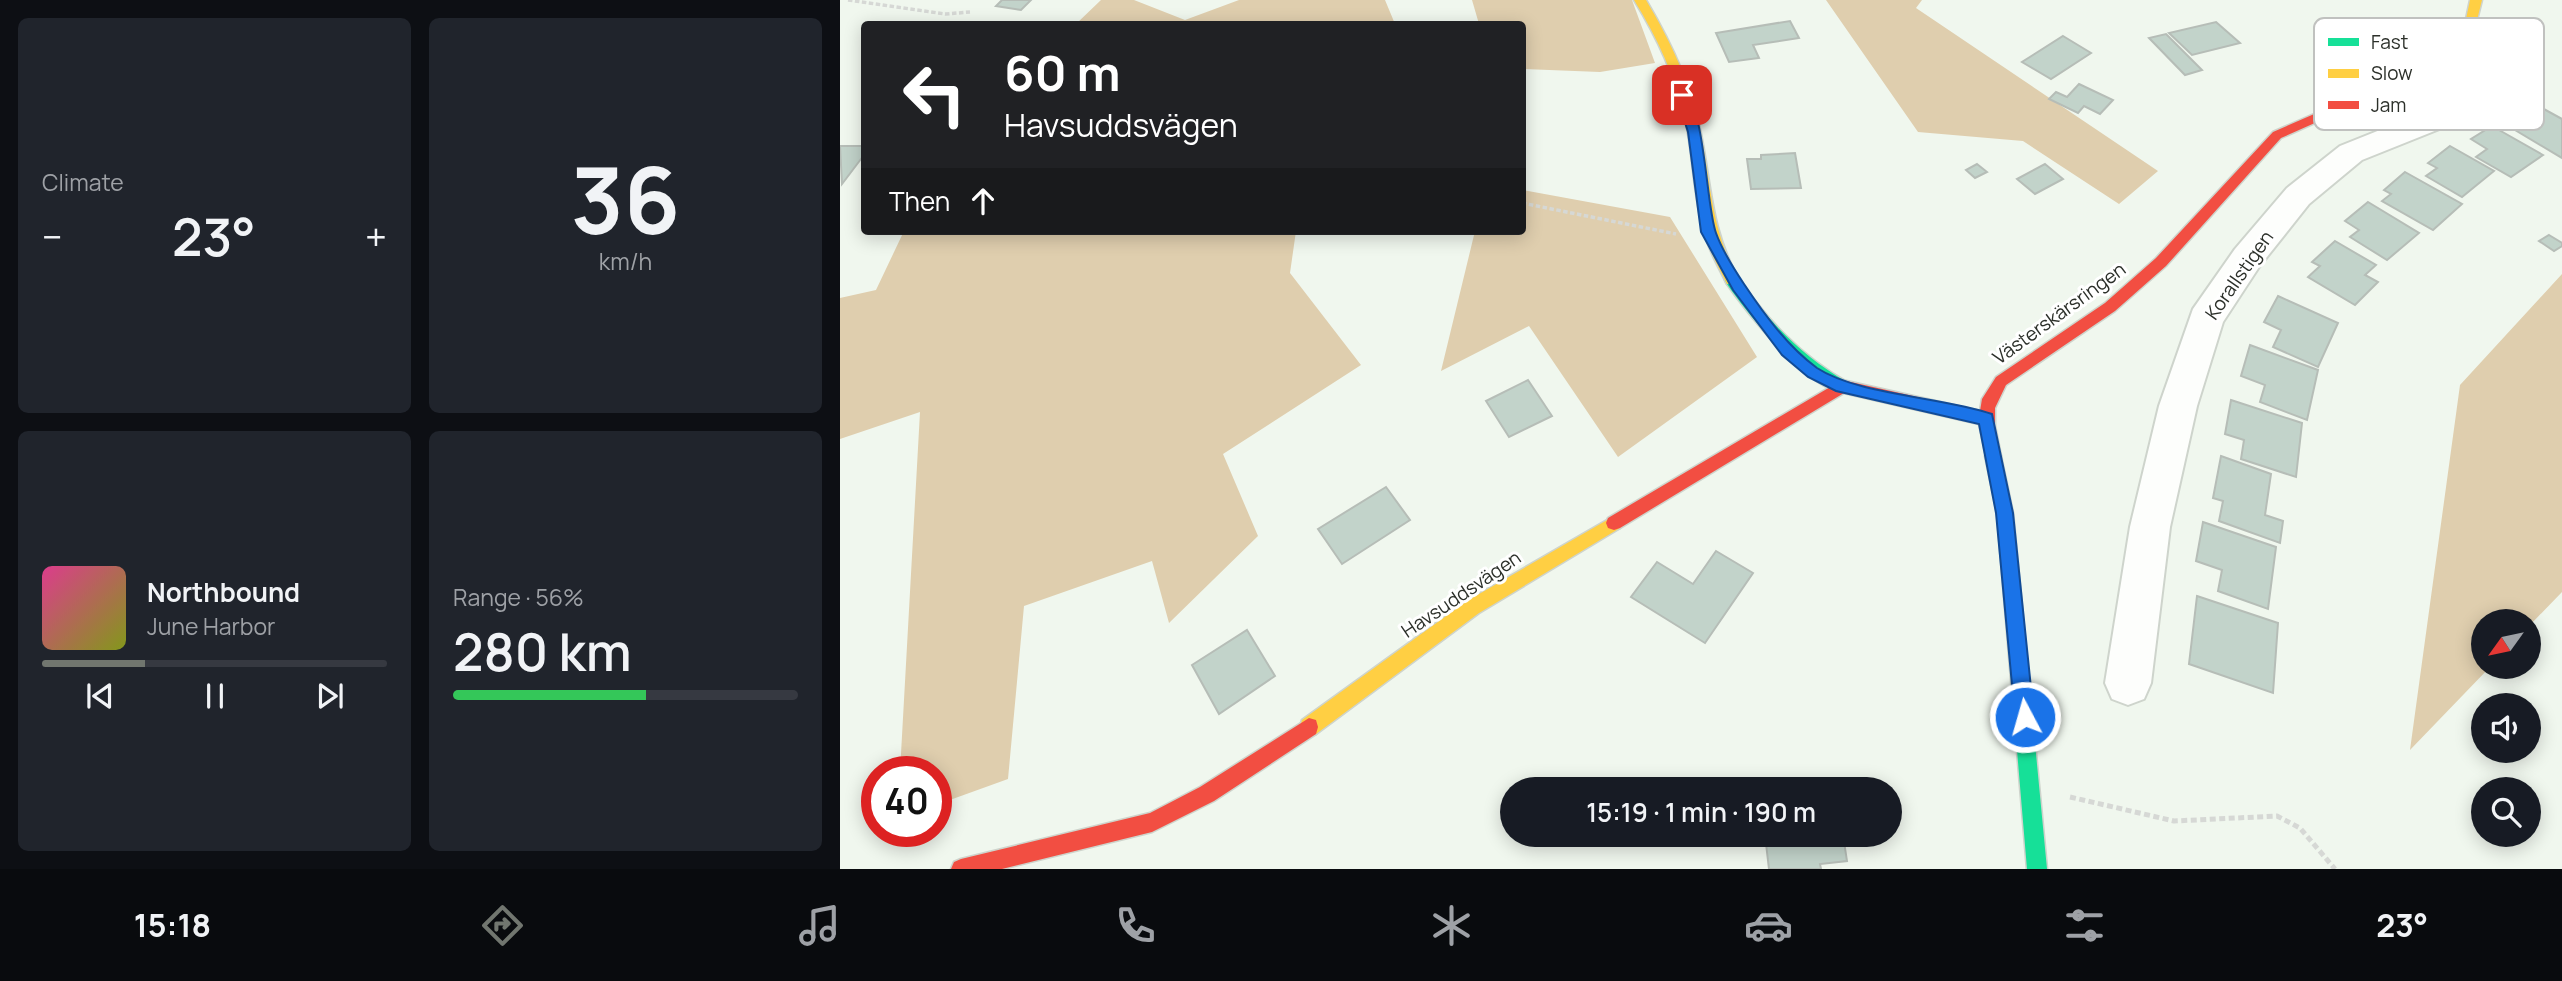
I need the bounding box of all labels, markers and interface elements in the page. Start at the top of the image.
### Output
legend [2314,18,2544,130]
text: Fast [2371,29,2408,55]
text: 60 m [1004,39,1121,106]
icon: left [889,49,980,140]
text: Slow [2371,60,2413,86]
pin [1652,65,1712,125]
icon: arrive [1663,76,1701,114]
text: Jam [2371,92,2406,118]
text: Havsuddsvägen [1004,103,1238,147]
text: 36 [571,137,680,261]
text: Climate [42,166,124,198]
icon: ahead [964,182,1002,220]
text: Then [889,183,950,219]
text: 23° [172,201,256,272]
text: − [42,210,63,262]
text: + [365,210,387,262]
street label: Korallstigen [2199,225,2279,325]
text: km/h [599,245,652,277]
street label: Västerskärsringen [1987,256,2131,370]
street label: Havsuddsvägen [1396,544,1526,644]
text: Northbound [147,574,300,610]
text: Range · 56% [453,581,584,613]
north arrow [2471,609,2541,679]
map controls [2471,609,2541,847]
text: June Harbor [147,610,275,642]
text: 280 km [453,616,632,687]
icon: previous [81,677,119,715]
icon: pause [196,677,234,715]
icon: next [311,677,349,715]
position arrow [1988,680,2062,754]
button: sound [2471,693,2541,763]
speed limit sign: 40 [861,756,952,847]
button: search [2471,777,2541,847]
text: 15:19 · 1 min · 190 m [1586,794,1816,830]
icon: directions [478,901,527,950]
icon: music [795,901,844,950]
icon: phone [1111,901,1160,950]
icon: climate [1427,901,1476,950]
icon: car [1744,901,1793,950]
icon: filters [2060,901,2109,950]
text: 15:18 [134,903,211,947]
text: 23° [2376,903,2428,947]

